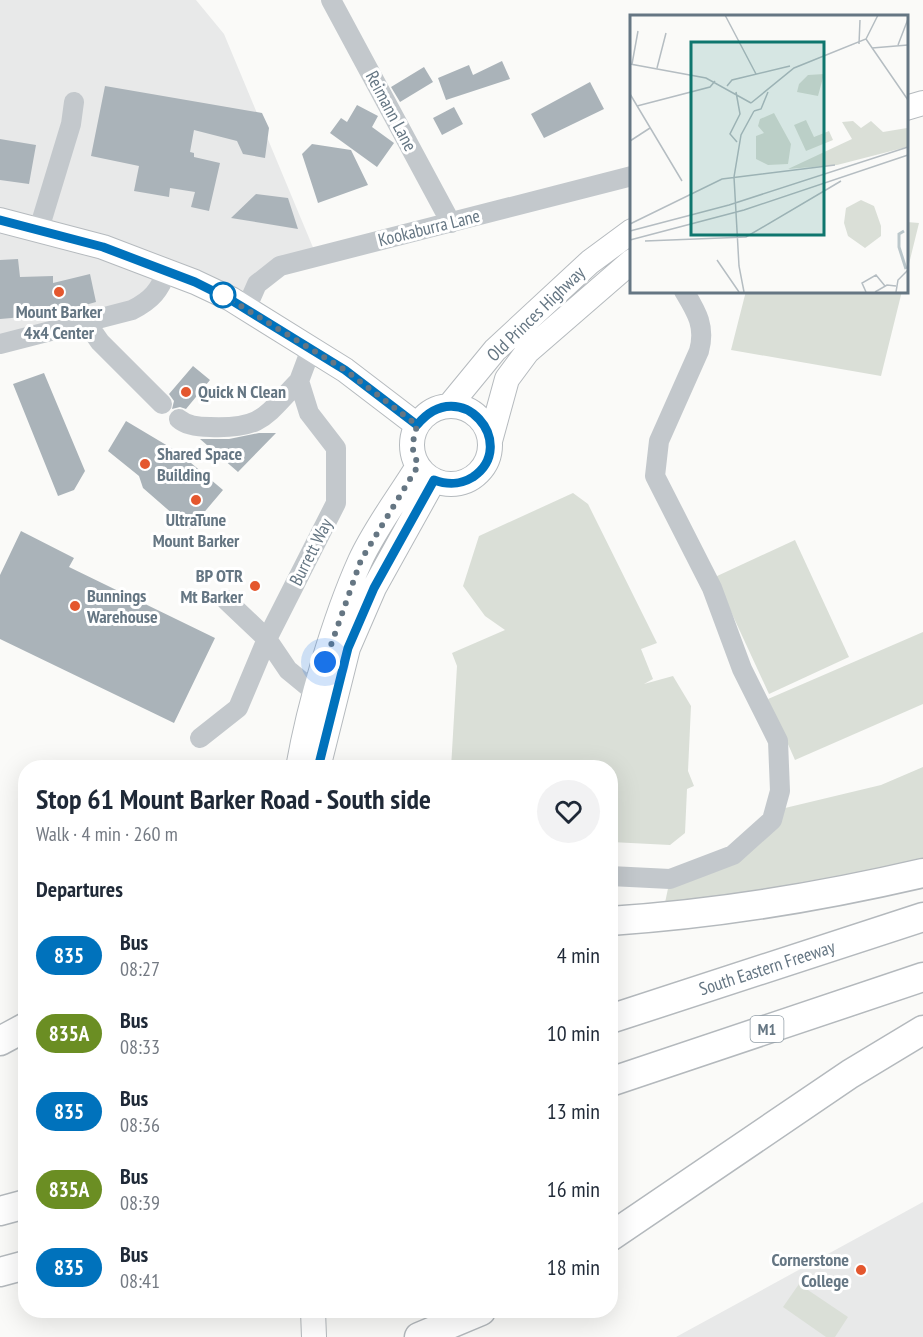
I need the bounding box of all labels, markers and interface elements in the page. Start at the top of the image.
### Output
inset map [630,15,908,292]
street label: Reimann Lane [361,67,422,155]
street label: Kookaburra Lane [376,204,482,251]
street label: Old Princes Highway [482,261,590,366]
unlabelled marker [210,282,236,308]
marker: Mount Barker 4x4 Center [52,285,66,299]
place label: Mount Barker 4x4 Center [16,300,103,344]
place label: Quick N Clean [198,380,286,403]
marker: Quick N Clean [179,385,193,399]
place label: Shared Space Building [157,442,243,486]
marker: Shared Space Building [138,457,152,471]
marker: UltraTune Mount Barker [189,493,203,507]
place label: UltraTune Mount Barker [153,508,240,552]
street label: Burrett Way [284,514,337,589]
place label: BP OTR Mt Barker [180,564,244,608]
marker: BP OTR Mt Barker [248,579,262,593]
place label: Bunnings Warehouse [86,584,158,628]
marker: Bunnings Warehouse [68,599,82,613]
your location [310,647,340,677]
text: Stop 61 Mount Barker Road - South side [36,780,431,817]
button: heart [537,780,600,843]
text: Walk · 4 min · 260 m [36,821,178,847]
text: Departures [36,875,123,903]
text: Bus [120,928,148,956]
street label: South Eastern Freeway [696,935,838,1000]
text: 4 min [557,941,600,969]
text: 835 [54,942,84,969]
text: 08:27 [120,956,160,982]
text: Bus [120,1006,148,1034]
road number: M1 [750,1016,783,1042]
text: 10 min [547,1019,600,1047]
text: 835A [49,1020,89,1047]
text: 08:33 [120,1034,160,1060]
text: Bus [120,1084,148,1112]
text: 13 min [547,1097,600,1125]
text: 835 [54,1098,84,1125]
text: 08:36 [120,1112,160,1138]
text: Bus [120,1162,148,1190]
text: 16 min [547,1175,600,1203]
text: 835A [49,1176,89,1203]
text: 08:39 [120,1190,160,1216]
text: Bus [120,1240,148,1268]
place label: Cornerstone College [772,1248,849,1292]
text: 18 min [547,1253,600,1281]
text: 835 [54,1254,84,1281]
marker: Cornerstone College [854,1263,868,1277]
text: 08:41 [120,1268,160,1294]

